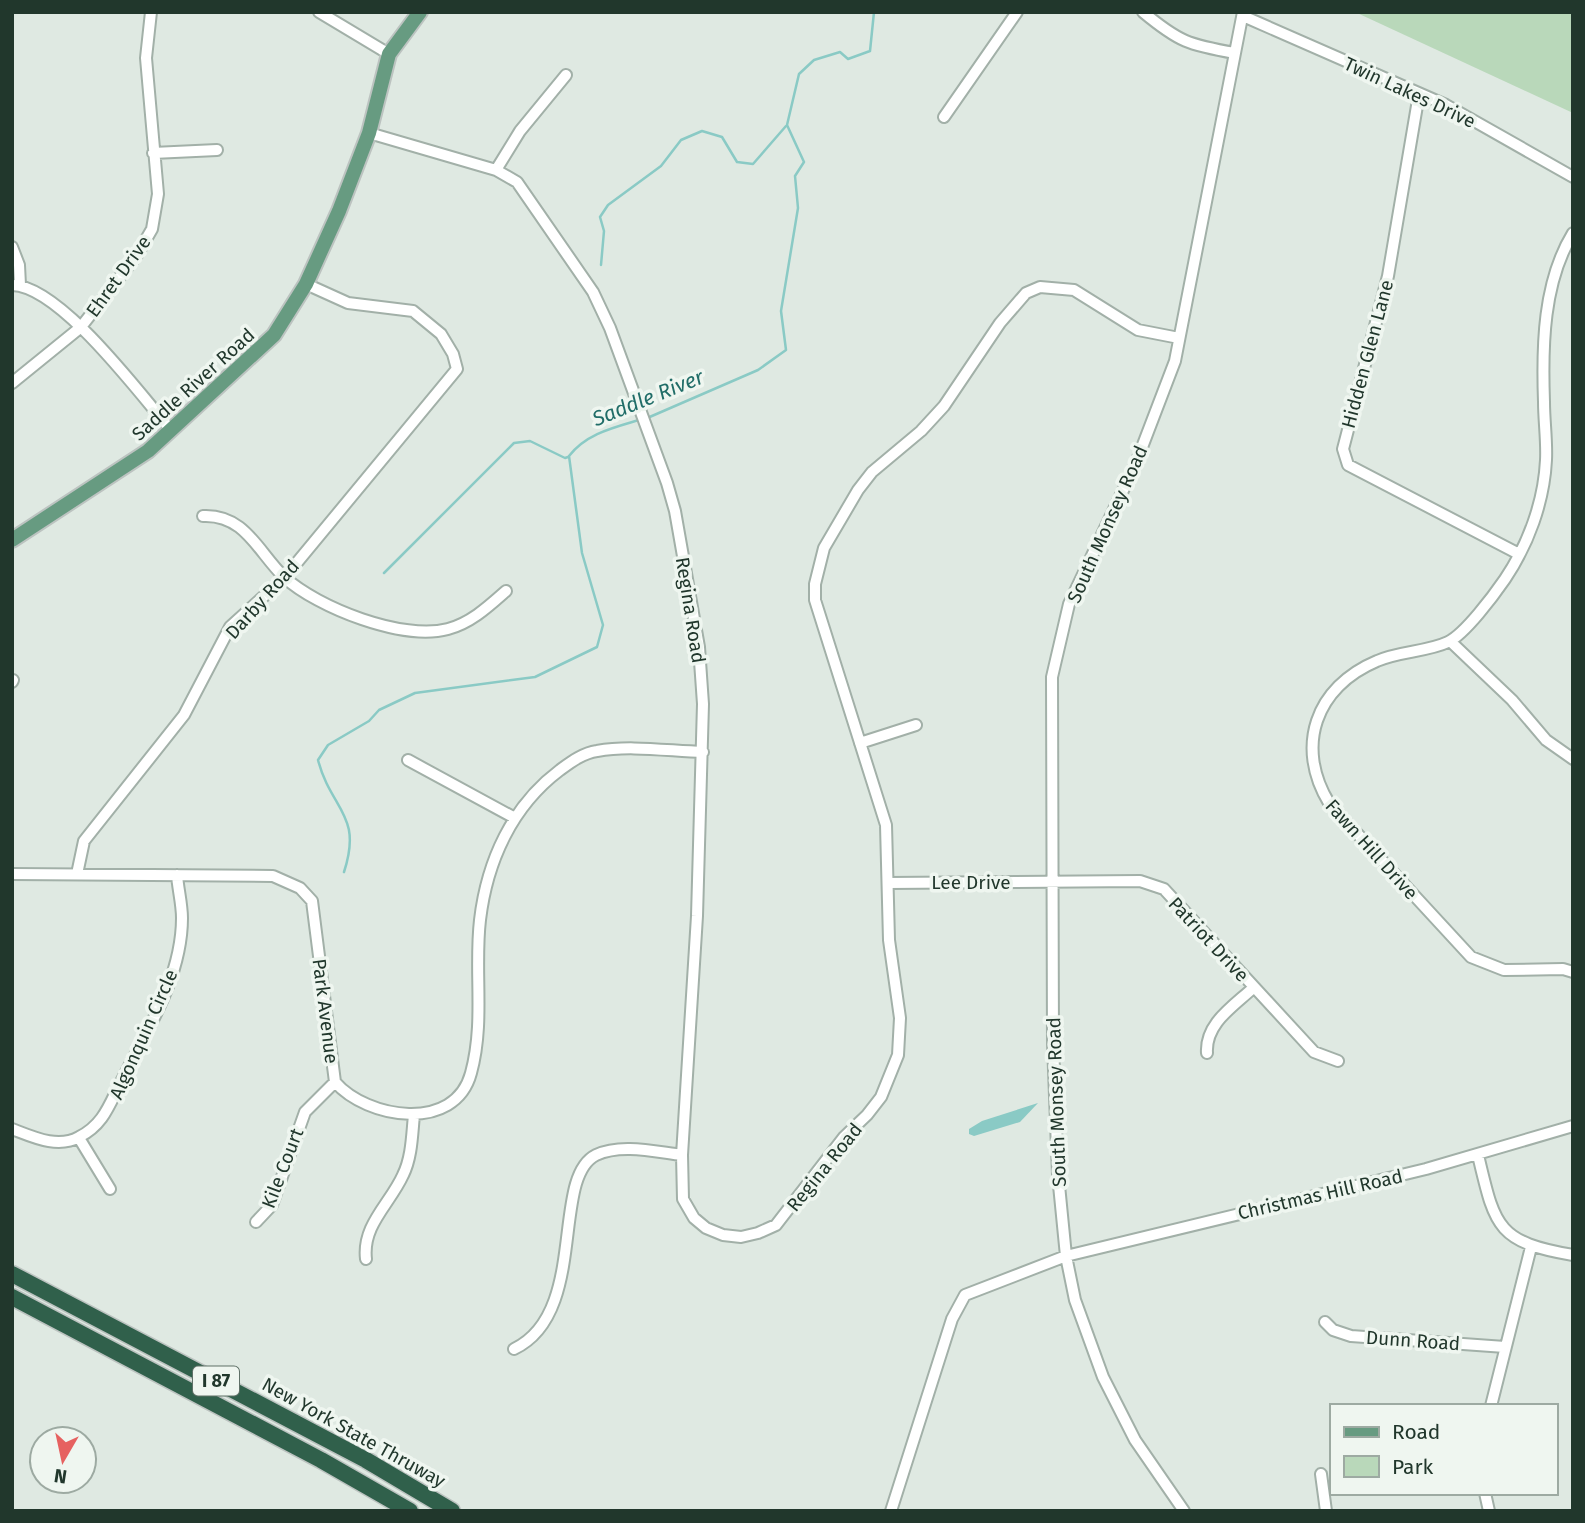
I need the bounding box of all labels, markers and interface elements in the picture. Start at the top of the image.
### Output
street label: Twin Lakes Drive [1340,52,1479,133]
street label: Ehret Drive [81,231,156,321]
street label: Hidden Glen Lane [1337,277,1398,431]
street label: Saddle River Road [127,323,259,445]
water label: Saddle River [588,364,708,432]
street label: South Monsey Road [1062,442,1153,606]
street label: Darby Road [221,555,304,644]
street label: Regina Road [671,555,710,665]
street label: Fawn Hill Drive [1321,794,1423,904]
street label: Lee Drive [931,871,1011,894]
street label: Patriot Drive [1164,892,1254,986]
street label: Park Avenue [308,957,343,1065]
street label: Algonquin Circle [105,966,182,1103]
street label: South Monsey Road [1042,1017,1071,1187]
street label: Regina Road [782,1118,867,1216]
street label: Kile Court [257,1125,308,1212]
street label: Christmas Hill Road [1235,1164,1405,1225]
street label: Dunn Road [1365,1326,1461,1355]
road number: I 87 [193,1366,239,1396]
street label: New York State Thruway [258,1372,450,1493]
legend [1330,1404,1557,1495]
text: Road [1392,1419,1440,1445]
north arrow [28,1425,98,1495]
text: Park [1392,1454,1434,1480]
text: N [52,1464,68,1489]

